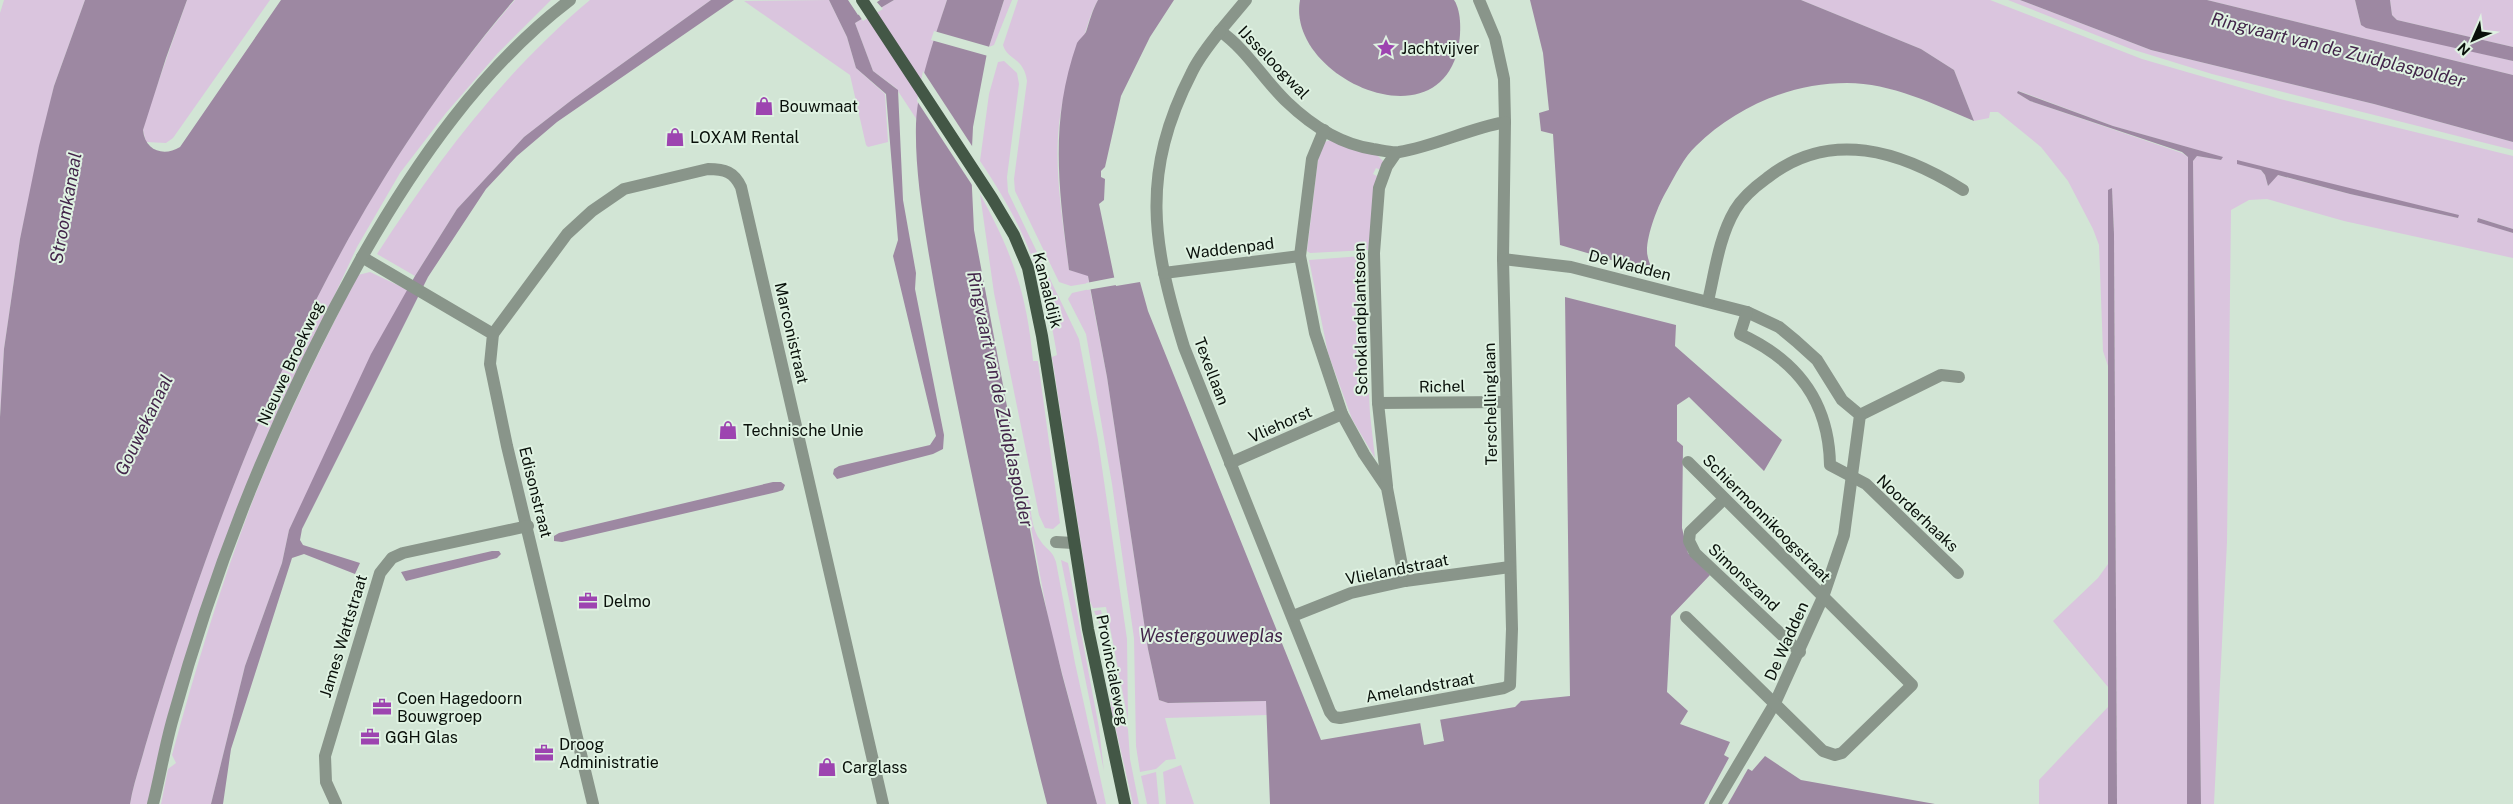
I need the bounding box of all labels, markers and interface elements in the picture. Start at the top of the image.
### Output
water label: Ringvaart van de Zuidplaspolder [2209,8,2467,91]
north arrow [2448,15,2498,65]
street label: IJsseloogwal [1234,22,1313,103]
place icon: Jachtvijver [1375,37,1397,59]
place label: Jachtvijver [1401,39,1479,58]
text: N [2454,40,2473,59]
shop icon: Bouwmaat [753,95,775,117]
place label: Bouwmaat [779,97,858,116]
shop icon: LOXAM Rental [664,126,686,148]
place label: LOXAM Rental [690,128,799,147]
water label: Stroomkanaal [45,151,86,265]
street label: Waddenpad [1185,234,1275,263]
street label: Schoklandplantsoen [1350,242,1371,396]
street label: De Wadden [1587,246,1673,285]
street label: Kanaaldijk [1029,250,1066,330]
water label: Ringvaart van de Zuidplaspolder [963,269,1038,529]
street label: Marconistraat [771,280,812,386]
street label: Nieuwe Broekweg [253,298,328,428]
street label: Texellaan [1190,335,1233,408]
street label: Terschellinglaan [1480,342,1501,466]
water label: Gouwekanaal [110,371,177,478]
street label: Richel [1419,377,1466,396]
street label: Vliehorst [1246,402,1315,447]
shop icon: Technische Unie [717,419,739,441]
place label: Technische Unie [743,421,864,440]
street label: Edisonstraat [515,445,556,540]
street label: Schiermonnikoogstraat [1699,450,1835,586]
street label: Noorderhaaks [1873,471,1962,556]
street label: Simonszand [1704,540,1783,615]
street label: Vlielandstraat [1344,550,1450,589]
street label: James Wattstraat [316,572,371,700]
office icon: Delmo [577,590,599,612]
place label: Delmo [603,592,651,611]
street label: De Wadden [1761,599,1812,684]
street label: Provincialeweg [1092,613,1133,727]
water label: Westergouweplas [1139,625,1283,646]
street label: Amelandstraat [1364,669,1476,706]
place label: Coen Hagedoorn Bouwgroep [397,689,522,726]
office icon: Coen Hagedoorn Bouwgroep [371,696,393,718]
office icon: GGH Glas [359,726,381,748]
place label: GGH Glas [385,728,458,747]
place label: Droog Administratie [559,735,659,772]
office icon: Droog Administratie [533,742,555,764]
shop icon: Carglass [816,756,838,778]
place label: Carglass [842,758,907,777]

